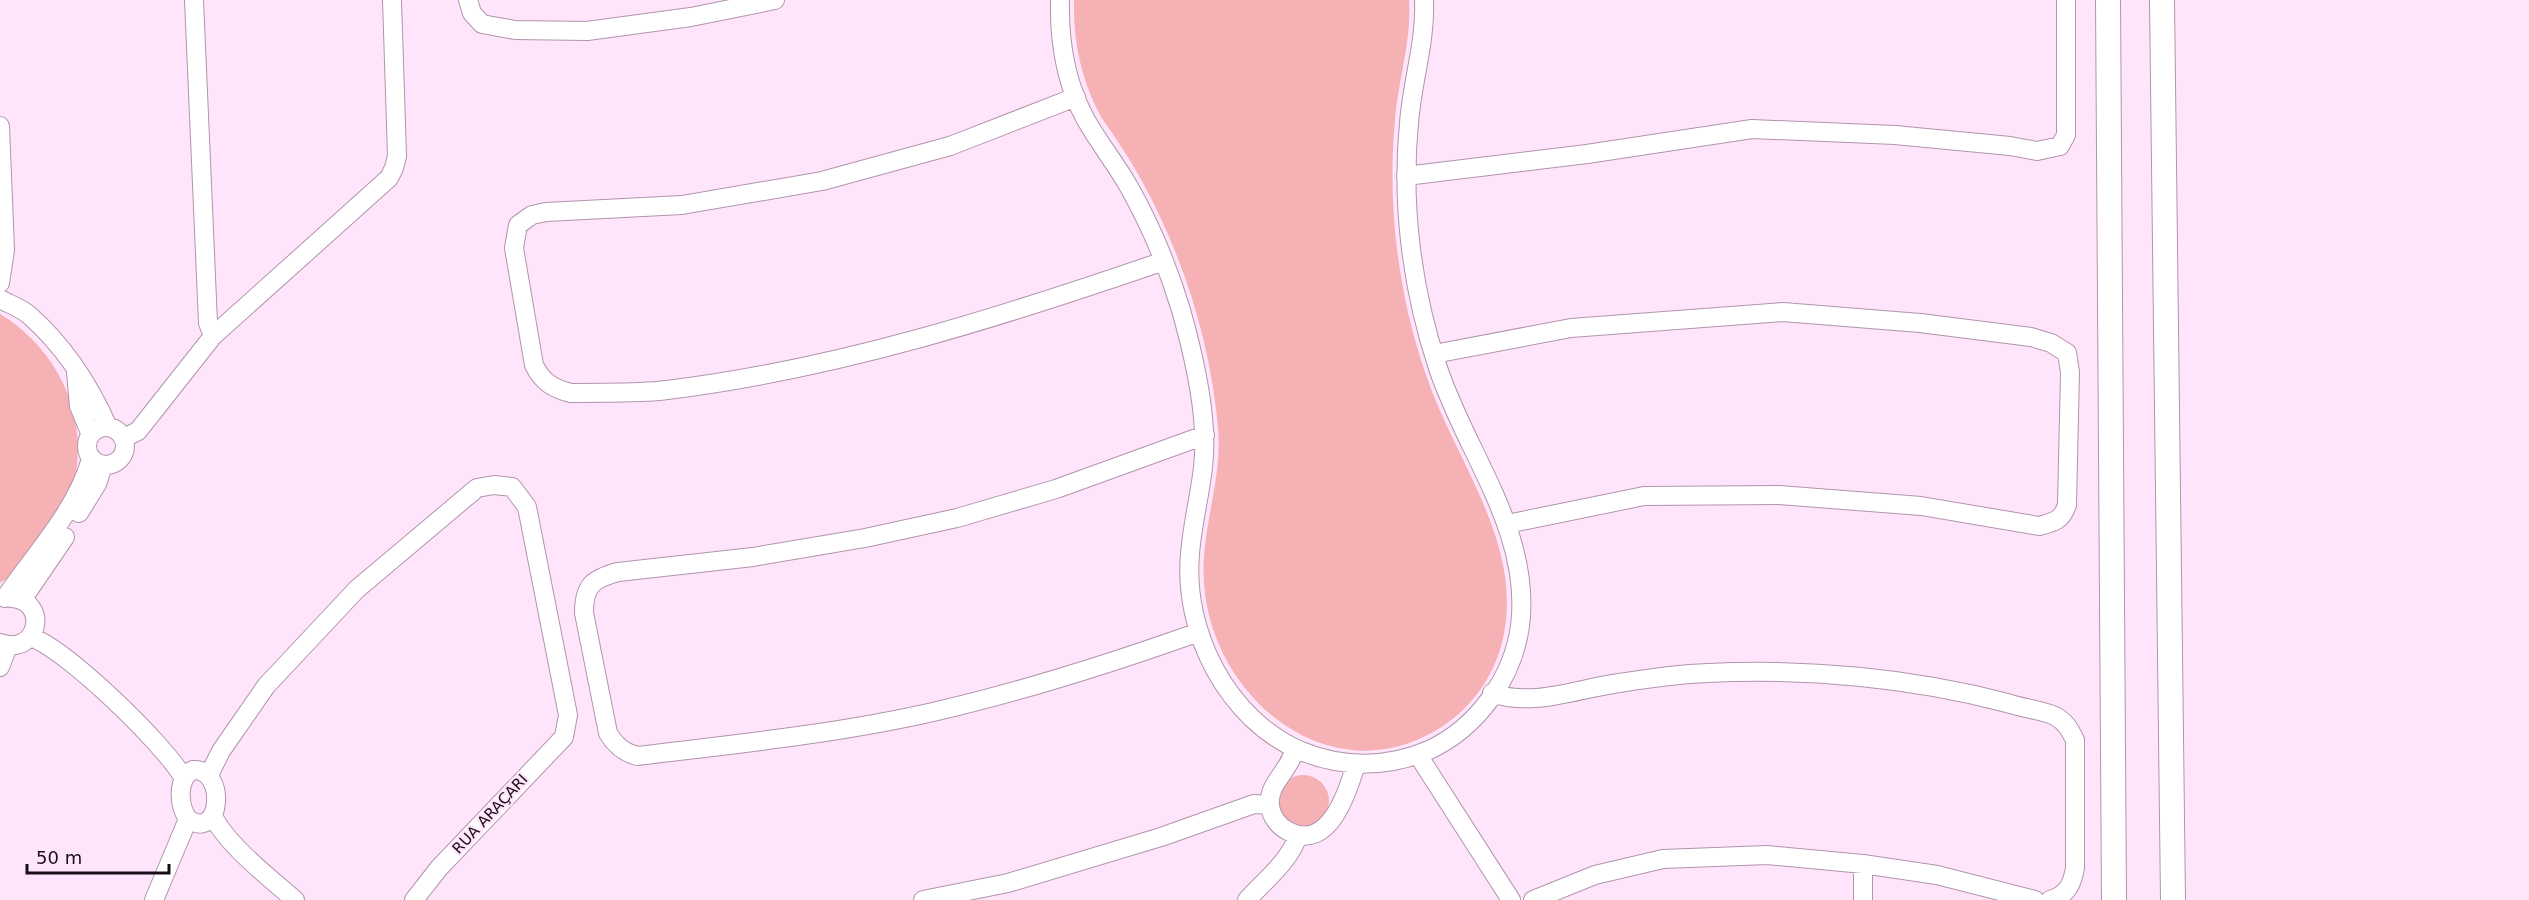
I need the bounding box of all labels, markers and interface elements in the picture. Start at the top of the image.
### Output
street label: RUA ARAÇARI [449,771,531,857]
scale bar [27,837,170,875]
text: 50 m [36,847,82,868]

